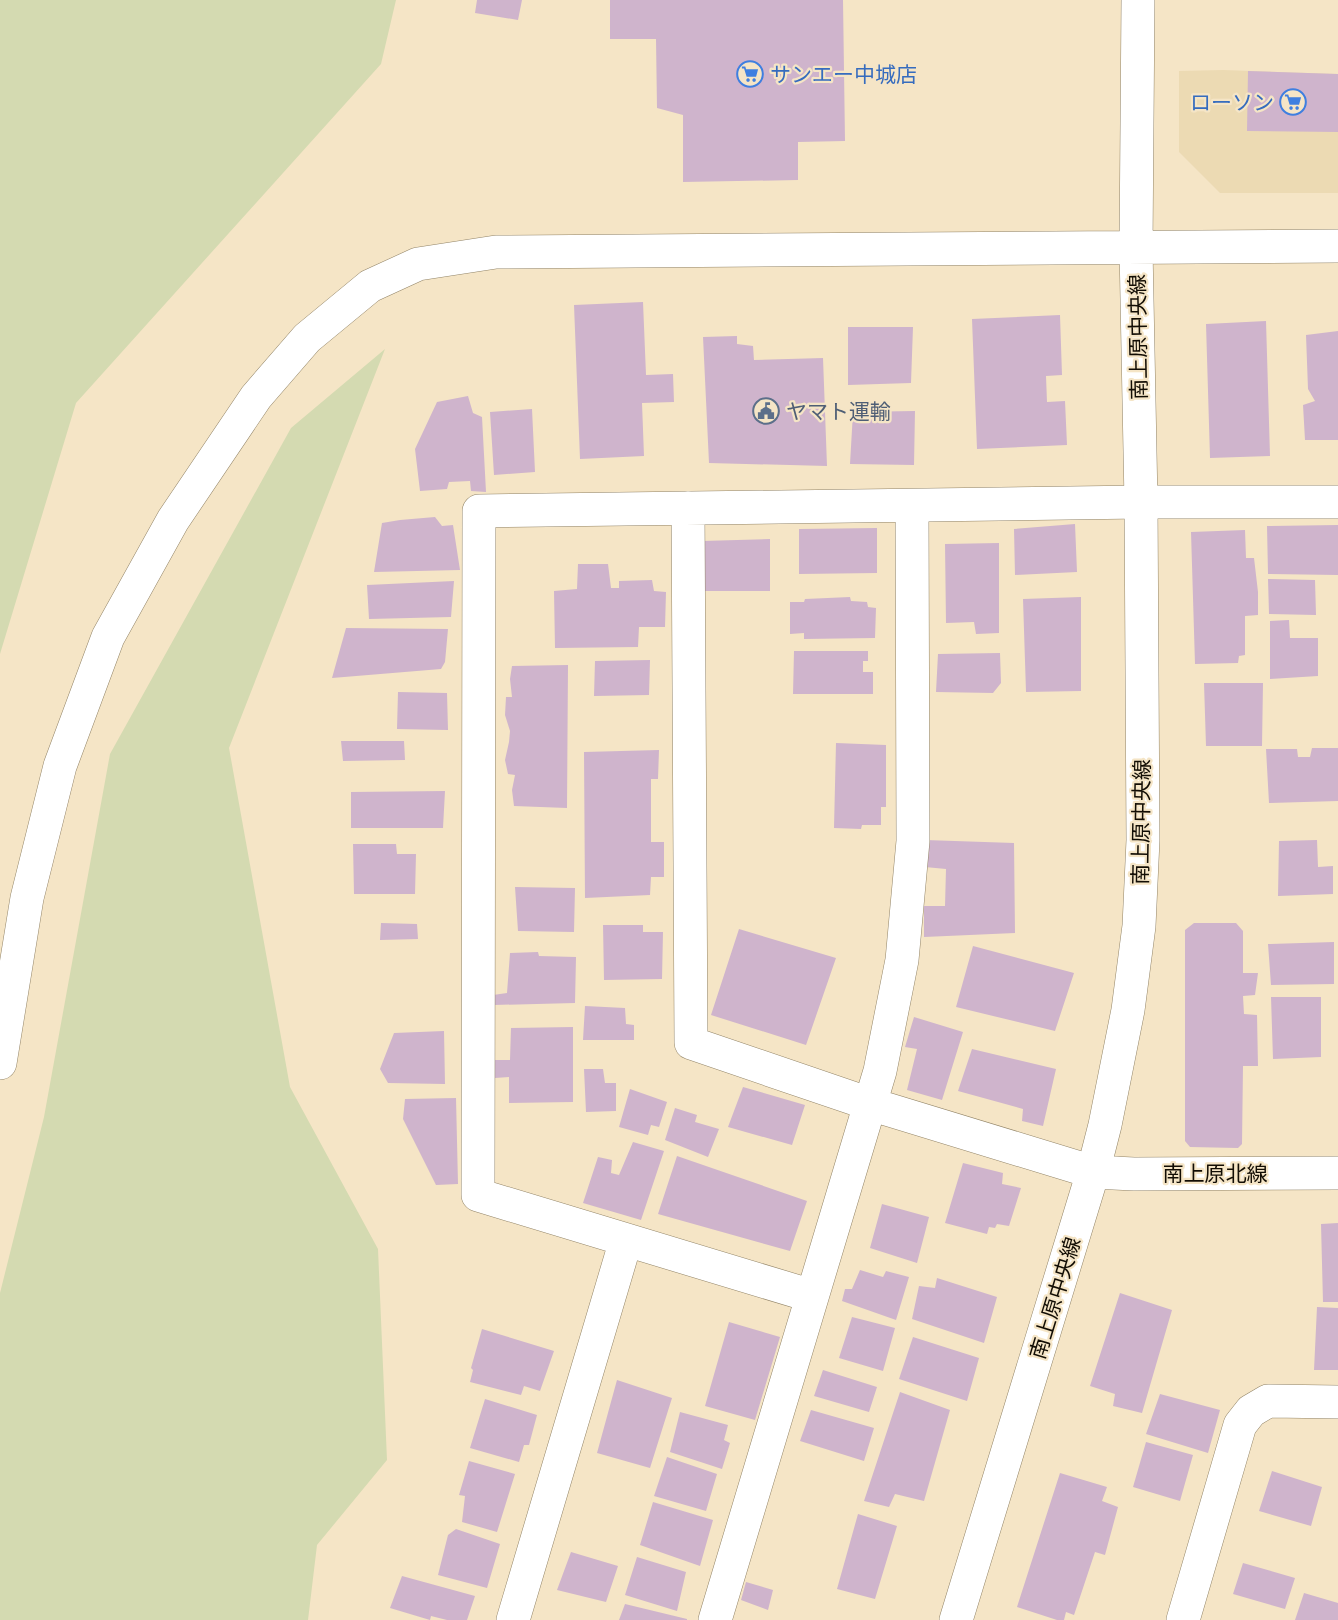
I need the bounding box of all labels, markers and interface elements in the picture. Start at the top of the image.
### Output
supermarket icon: サンエー中城店 [735,59,765,89]
place label: サンエー中城店 [770,62,917,87]
supermarket icon: ローソン [1278,87,1308,117]
place label: ローソン [1190,90,1274,115]
street label: 南上原中央線 [1124,274,1152,400]
public building icon: ヤマト運輸 [751,396,781,426]
place label: ヤマト運輸 [786,399,891,424]
street label: 南上原中央線 [1127,759,1155,885]
street label: 南上原北線 [1163,1161,1268,1186]
street label: 南上原中央線 [1025,1234,1085,1362]

